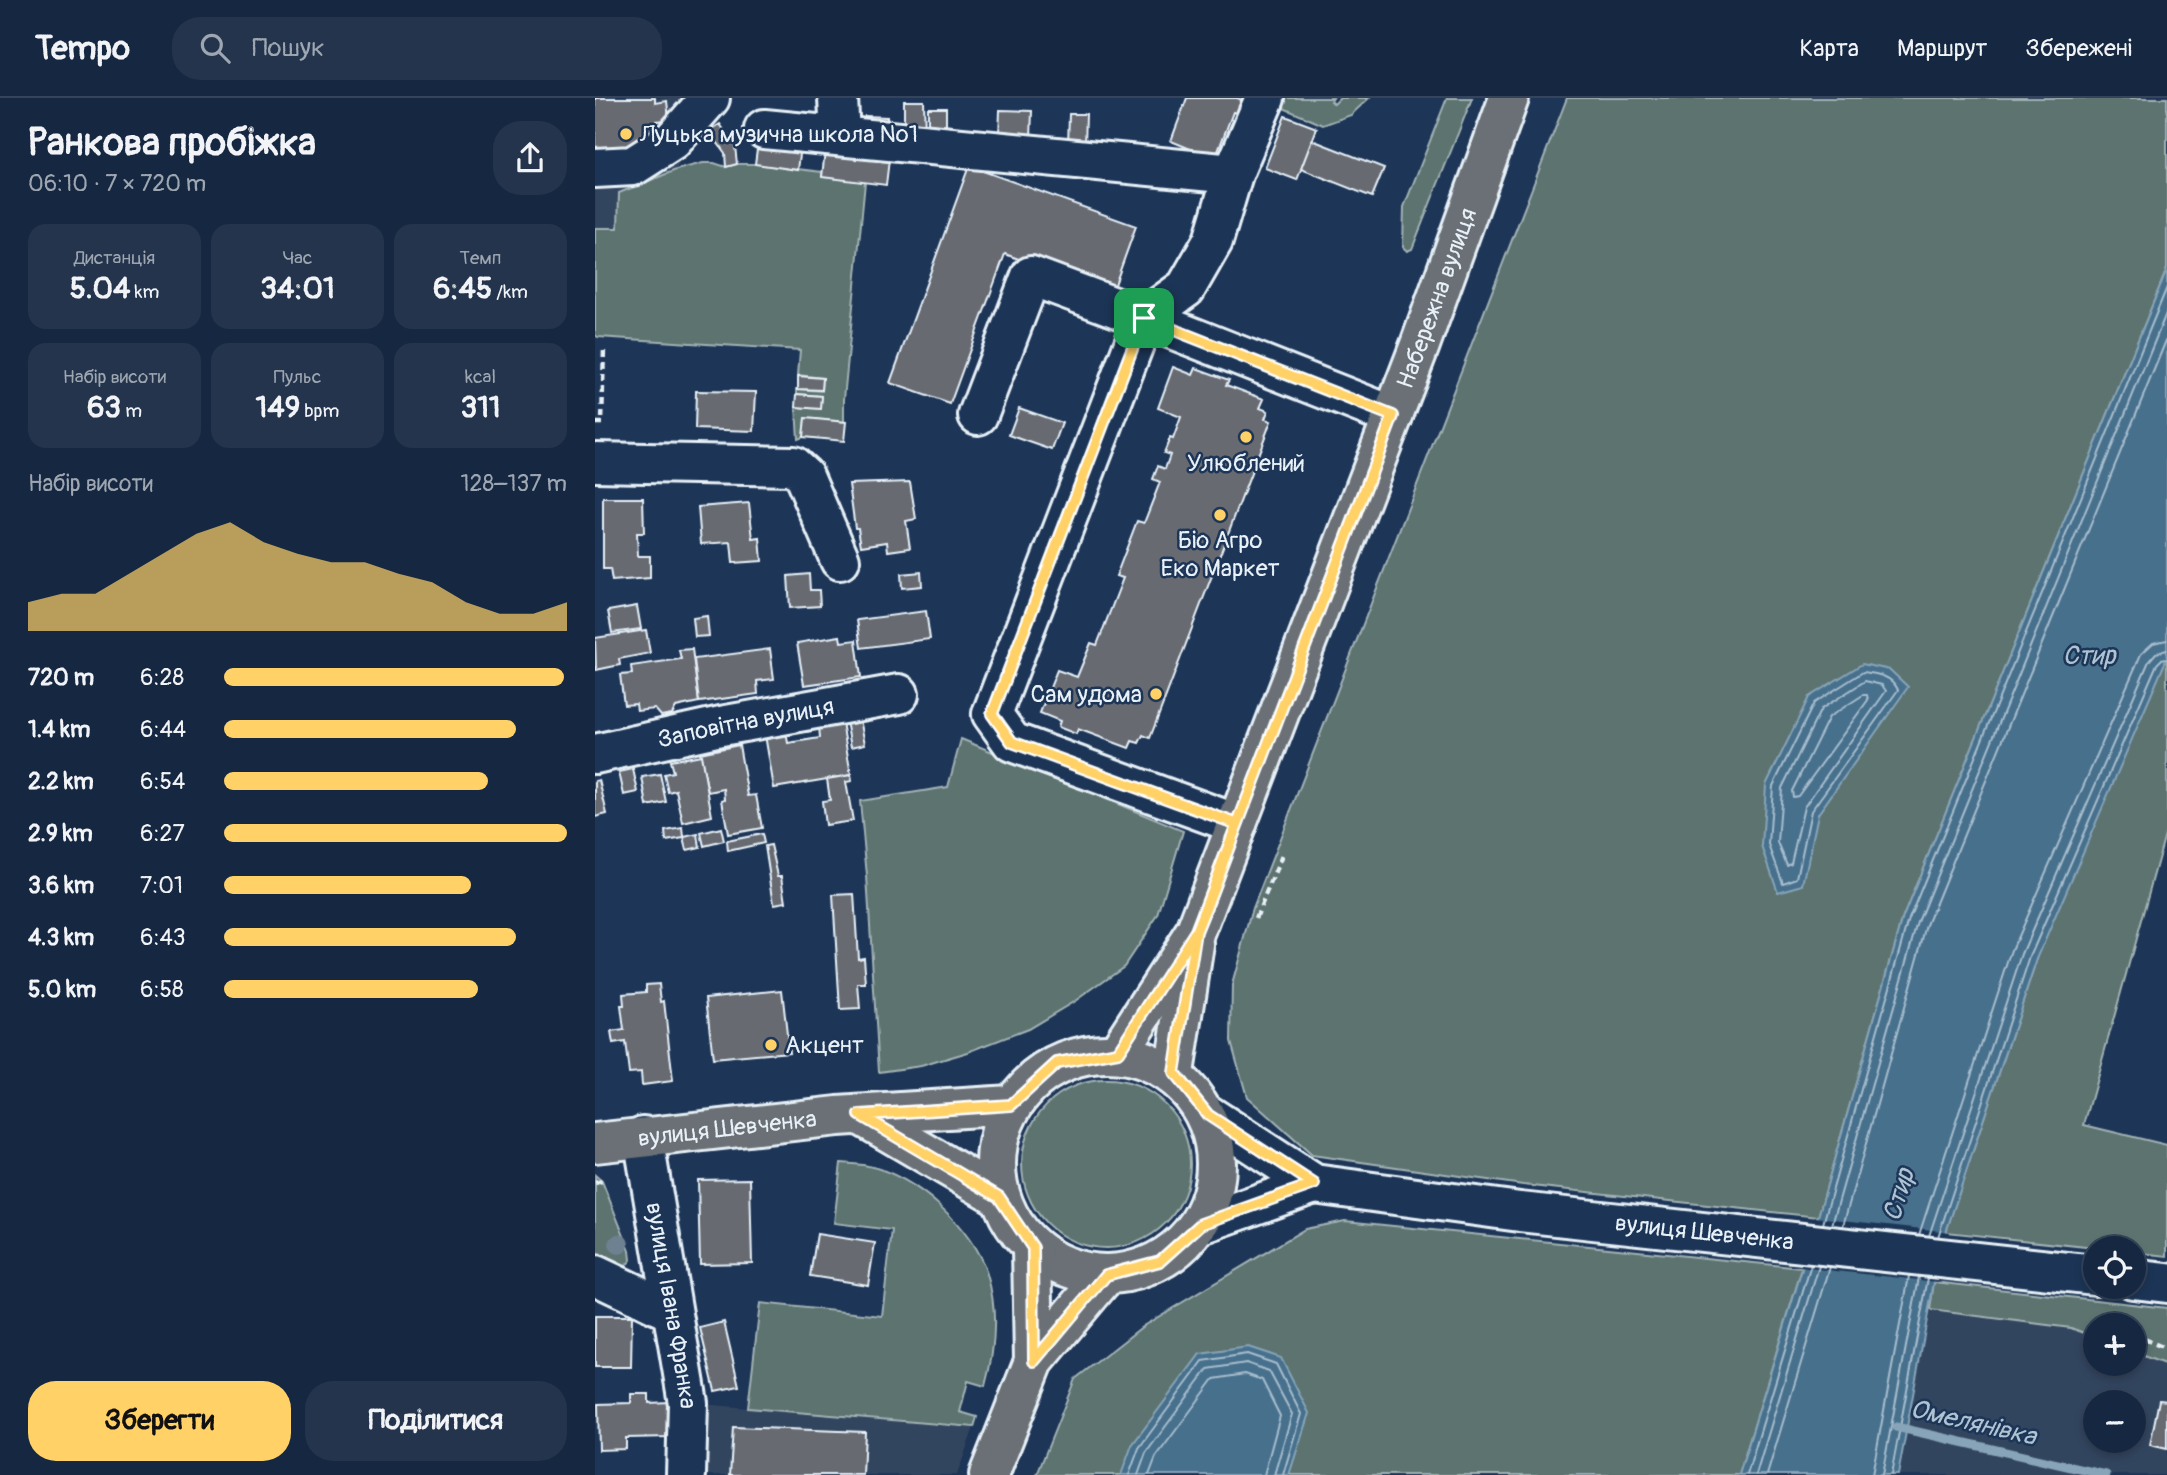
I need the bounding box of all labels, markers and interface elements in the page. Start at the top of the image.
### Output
search box [172,17,662,80]
text: Tempo [35,28,130,69]
icon: search [196,29,234,67]
text: Пошук [252,32,324,64]
text: Карта [1800,34,1859,63]
text: Маршрут [1897,34,1987,63]
text: Збережені [2025,34,2132,63]
text: Ранкова пробіжка [28,119,316,167]
place label: Луцька музична школа №1 [639,120,918,149]
button: share [493,121,567,195]
marker: Луцька музична школа №1 [618,126,634,142]
text: 06:10 · 7 × 720 m [28,169,206,198]
street label: Набережна вулиця [1390,204,1483,392]
text: Дистанція [74,246,155,270]
text: Час [283,246,312,270]
text: Темп [459,246,502,270]
text: 5.04 [70,270,130,307]
text: 34:01 [260,270,335,307]
text: 6:45 [433,270,492,307]
text: km [130,280,159,304]
text: /km [492,280,528,304]
pin [1114,288,1174,348]
icon: arrive [1125,299,1163,337]
text: Набір висоти [63,365,166,389]
text: Пульс [274,365,321,389]
text: kcal [465,365,496,389]
text: 63 [87,389,121,426]
text: 149 [256,389,300,426]
text: 311 [460,389,501,426]
text: m [121,399,142,423]
text: bpm [300,399,339,423]
marker: Улюблений [1238,429,1254,445]
place label: Улюблений [1187,449,1305,478]
text: Набір висоти [28,469,153,498]
text: 128–137 m [461,469,567,498]
marker: Біо Агро Еко Маркет [1212,507,1228,523]
place label: Біо Агро Еко Маркет [1161,526,1279,583]
water label: Стир [2063,640,2117,672]
text: 720 m [28,663,94,692]
text: 6:28 [140,663,184,692]
place label: Сам удома [1030,680,1142,709]
marker: Сам удома [1148,686,1164,702]
street label: Заповітна вулиця [655,691,836,754]
text: 1.4 km [28,715,90,744]
text: 6:44 [140,715,186,744]
text: 2.2 km [28,767,94,796]
text: 6:54 [140,767,185,796]
text: 2.9 km [28,819,93,848]
text: 6:27 [140,819,185,848]
text: 3.6 km [28,871,94,900]
text: 7:01 [140,871,183,900]
text: 4.3 km [28,923,94,952]
text: 6:43 [140,923,186,952]
text: 5.0 km [28,975,96,1004]
text: 6:58 [140,975,184,1004]
place label: Акцент [785,1031,864,1060]
marker: Акцент [763,1037,779,1053]
street label: вулиця Шевченка [636,1104,818,1153]
water label: Стир [1876,1163,1923,1225]
street label: вулиця Івана Франка [640,1200,703,1409]
street label: вулиця Шевченка [1614,1208,1795,1256]
map controls [2083,1236,2146,1453]
button: locate [2083,1236,2146,1299]
button: + [2083,1313,2146,1376]
button: Зберегти [28,1381,291,1461]
button: Поділитися [305,1381,567,1461]
button: − [2083,1390,2146,1453]
water label: Омелянівка [1907,1393,2041,1453]

